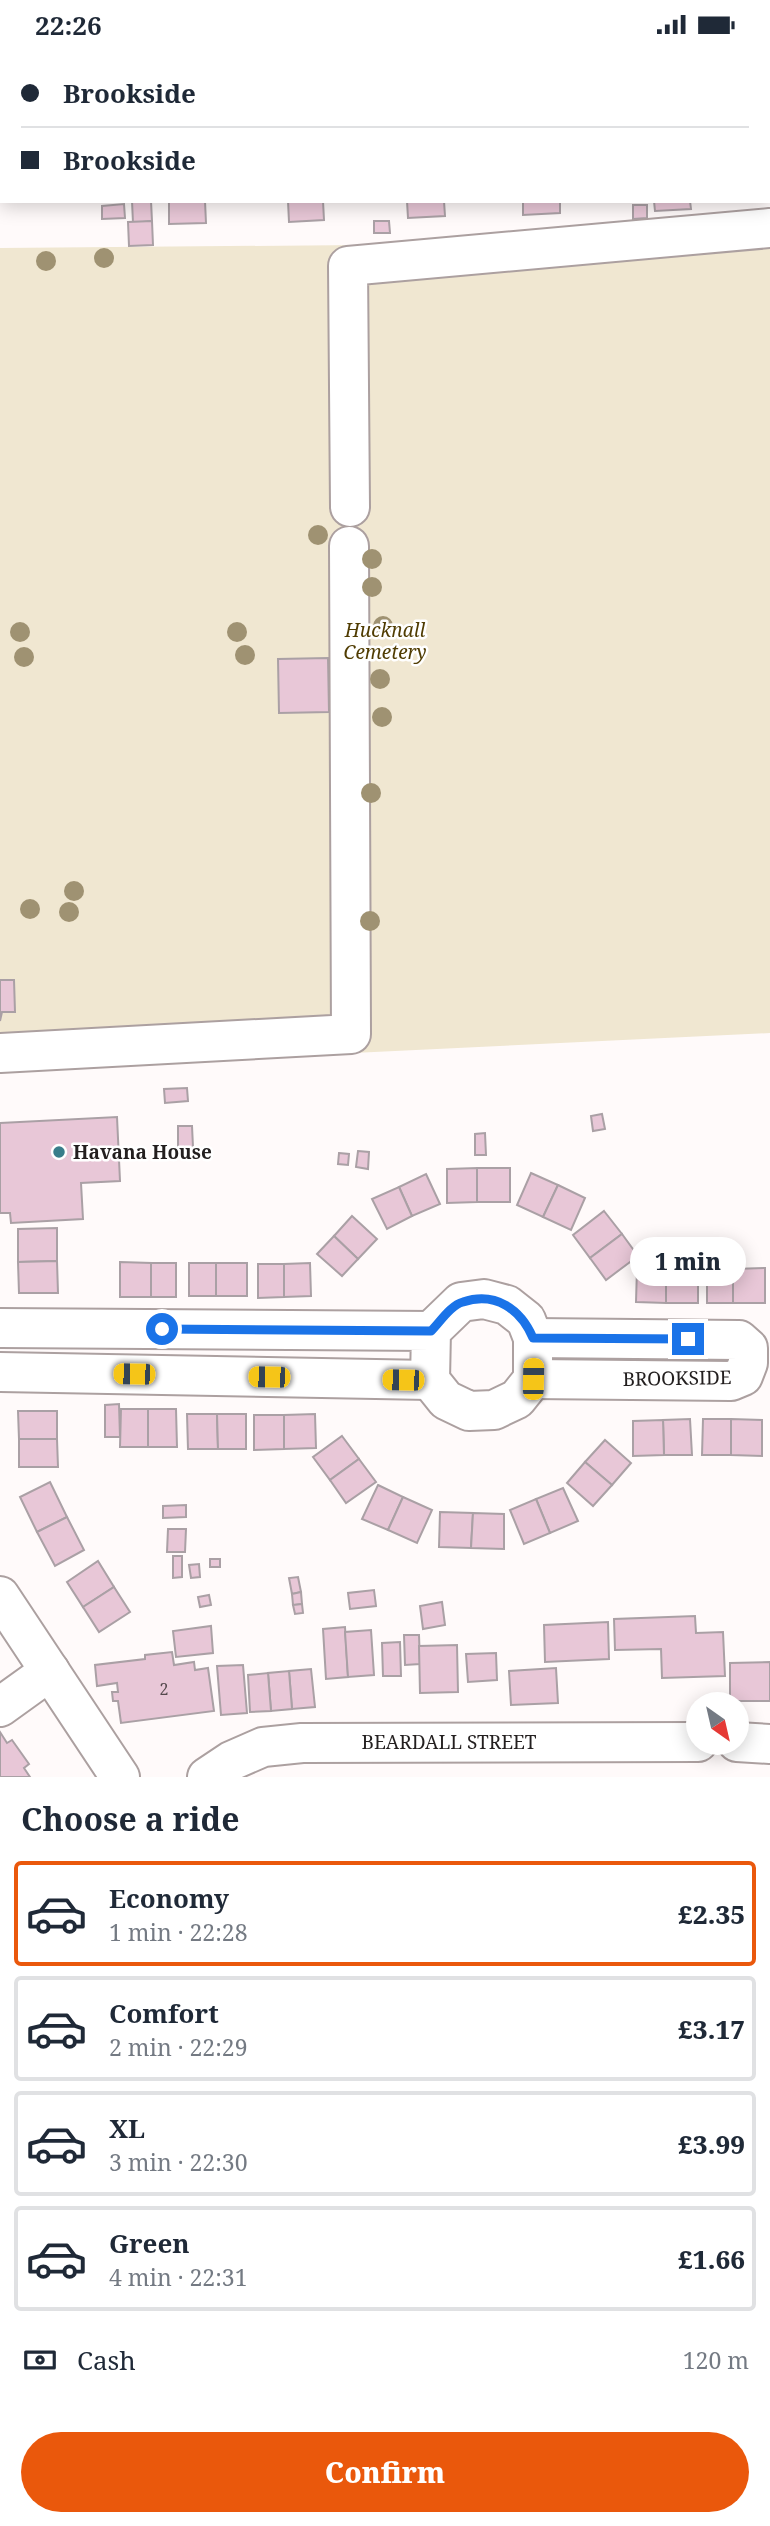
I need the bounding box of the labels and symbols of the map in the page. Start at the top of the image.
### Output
park label: Hucknall Cemetery [344,617,426,665]
place label: Havana House [73,1139,212,1165]
marker: Havana House [51,1144,67,1160]
callout: 1 min [630,1237,746,1287]
route start [146,1313,178,1345]
route end [672,1323,704,1355]
car [523,1358,544,1400]
car [113,1363,156,1385]
street label: BROOKSIDE [622,1364,732,1392]
car [248,1366,291,1388]
car [382,1369,425,1391]
house number: 2 [160,1678,168,1700]
north arrow [686,1692,749,1755]
street label: BEARDALL STREET [362,1729,537,1755]

